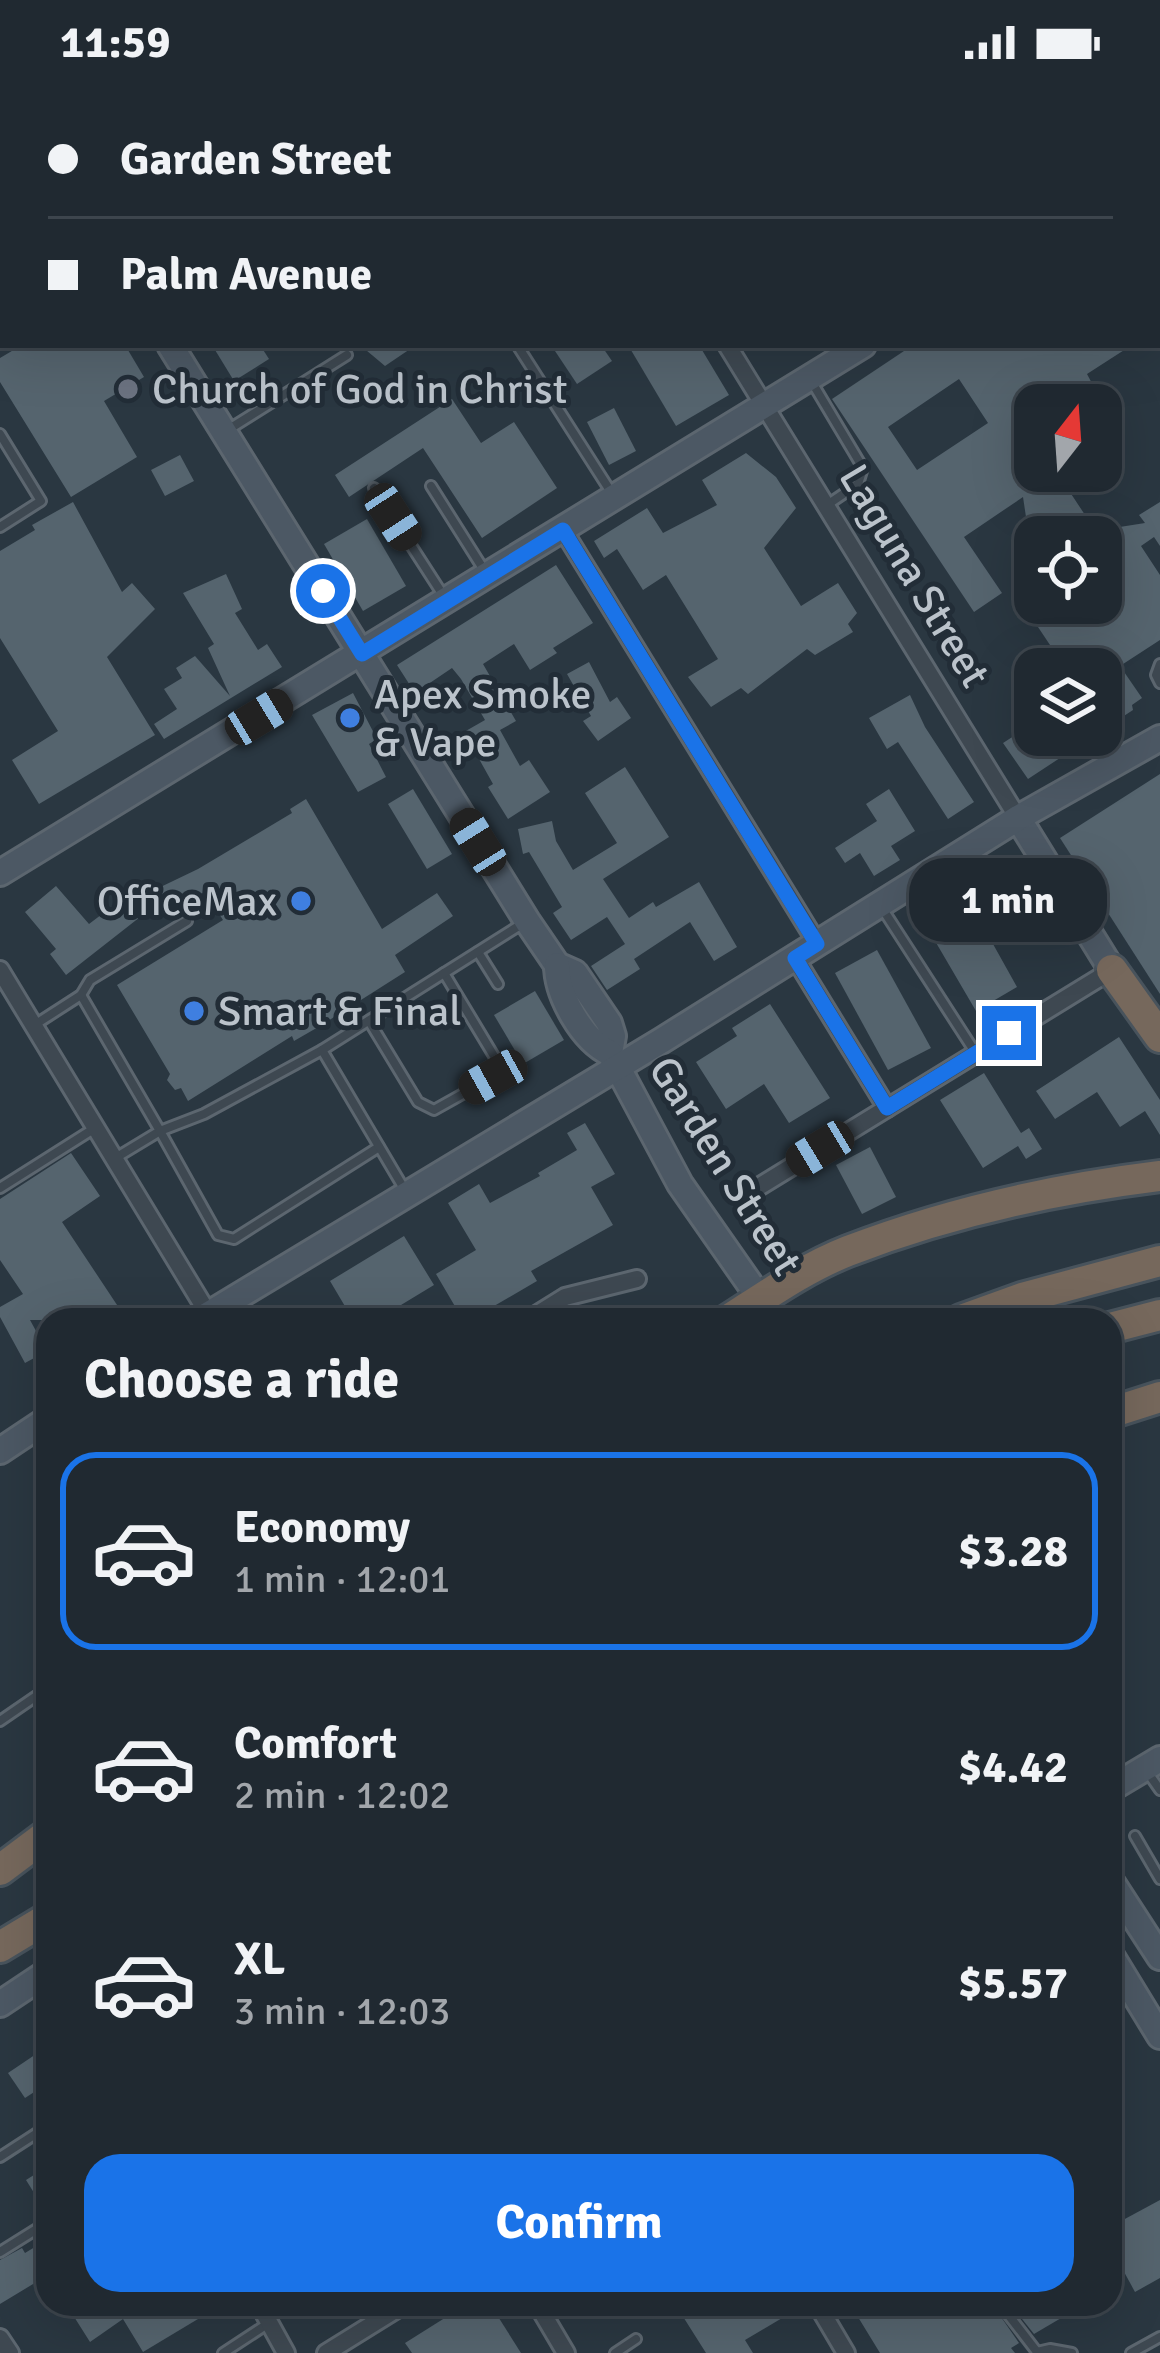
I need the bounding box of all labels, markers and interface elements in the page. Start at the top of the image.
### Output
text: 11:59 [60,15,170,70]
text: Garden Street [120,132,392,187]
text: Palm Avenue [120,247,372,302]
place label: Church of God in Christ [152,364,567,415]
marker: Church of God in Christ [115,376,141,402]
north arrow [1014,384,1122,492]
map controls [1014,384,1122,756]
street label: Laguna Street [828,455,1000,697]
car [358,477,428,557]
button: locate [1014,516,1122,624]
route start [296,564,350,618]
button: layers [1014,648,1122,756]
place label: Apex Smoke & Vape [374,669,591,768]
car [219,683,299,751]
marker: Apex Smoke & Vape [337,705,363,731]
car [444,802,512,882]
callout: 1 min [910,859,1108,943]
place label: OfficeMax [97,876,277,927]
text: 1 min [961,876,1055,924]
marker: OfficeMax [288,888,314,914]
place label: Smart & Final [218,986,462,1037]
marker: Smart & Final [181,998,207,1024]
route end [982,1006,1036,1060]
car [453,1044,533,1110]
street label: Garden Street [638,1047,812,1285]
car [780,1115,860,1183]
text: Choose a ride [84,1346,399,1413]
icon: car [90,1497,198,1605]
text: Economy [234,1500,410,1555]
text: $3.28 [958,1524,1068,1579]
text: 1 min · 12:01 [234,1555,450,1603]
icon: car [90,1713,198,1821]
text: Comfort [234,1716,397,1771]
text: $4.42 [958,1740,1068,1795]
text: 2 min · 12:02 [234,1771,450,1819]
icon: car [90,1929,198,2037]
text: XL [234,1932,285,1987]
text: $5.57 [958,1956,1068,2011]
text: 3 min · 12:03 [234,1987,450,2035]
button: Confirm [84,2154,1074,2292]

